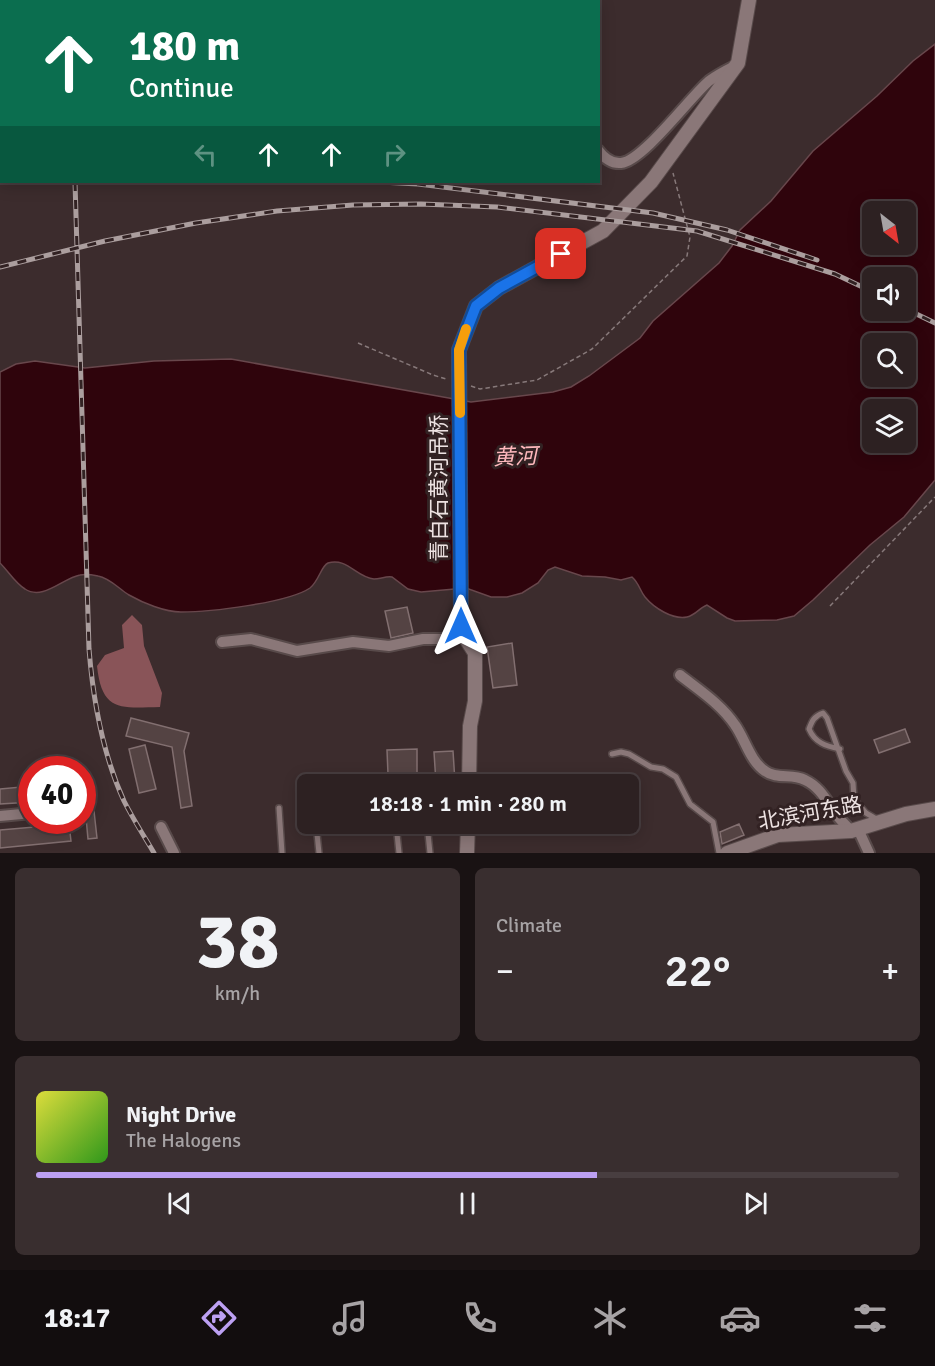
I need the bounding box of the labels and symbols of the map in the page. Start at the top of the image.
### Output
north arrow [862,201,916,255]
pin [535,228,586,279]
street label: 青白石黄河吊桥 [426,415,452,562]
water label: 黄河 [493,442,541,471]
position arrow [429,594,493,658]
speed limit sign: 40 [18,756,96,834]
street label: 北滨河东路 [756,791,864,835]

